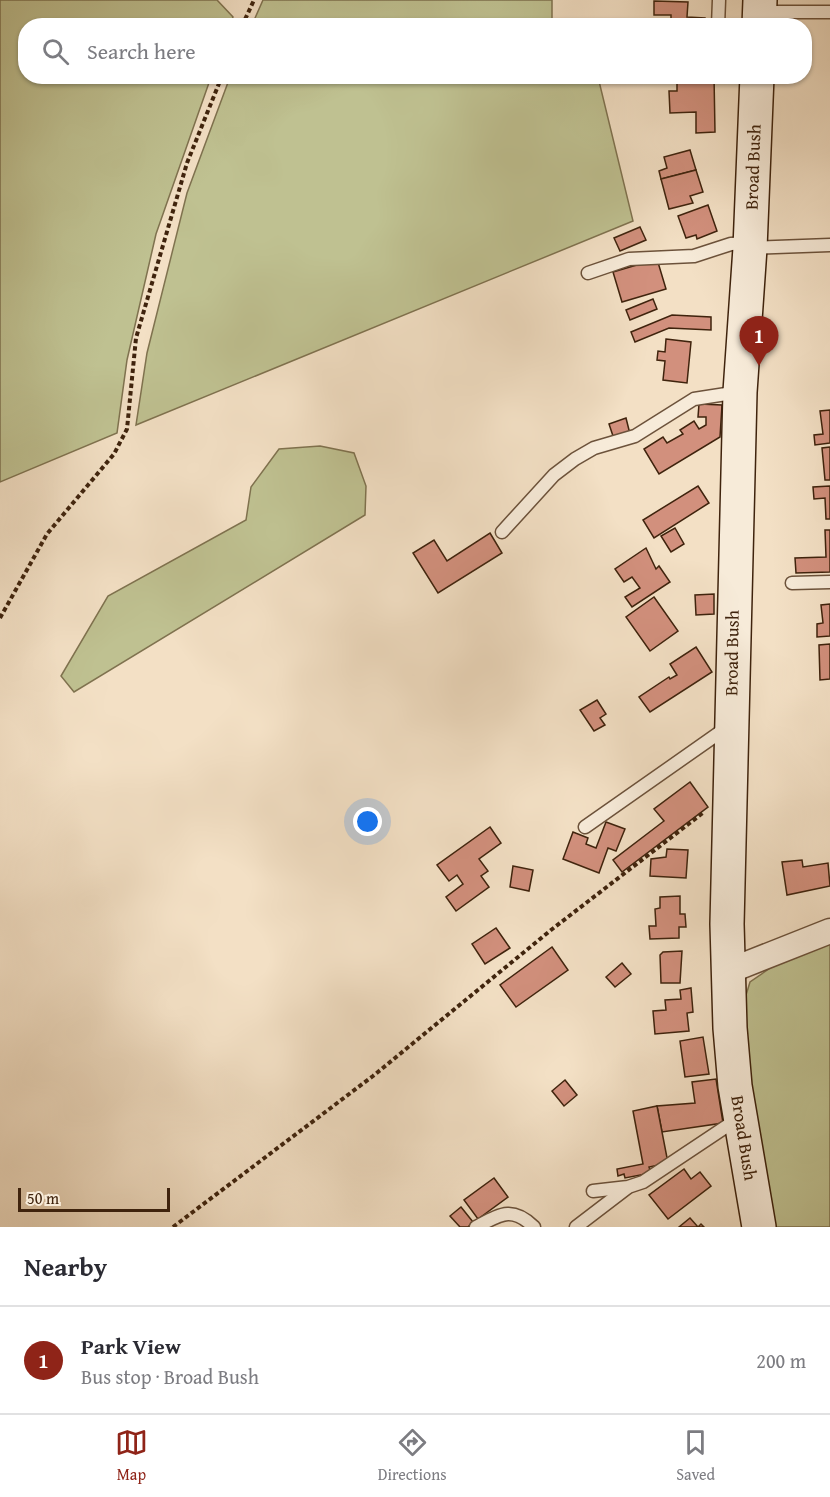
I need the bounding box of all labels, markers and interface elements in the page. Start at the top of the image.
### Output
search box [18,18,812,84]
icon: search [39,35,72,68]
text: Search here [87,35,196,67]
street label: Broad Bush [738,124,767,210]
pin: 1 [740,316,778,366]
street label: Broad Bush [717,610,746,696]
your location [353,807,382,836]
street label: Broad Bush [724,1093,765,1182]
scale bar [18,1185,170,1212]
text: 50 m [27,1186,59,1210]
text: Nearby [24,1247,107,1286]
text: Park View [81,1330,181,1362]
text: 1 [38,1346,49,1375]
text: 200 m [756,1346,806,1375]
text: Bus stop · Broad Bush [81,1362,259,1391]
tab: Map [115,1426,148,1486]
tab: Directions [378,1426,447,1486]
tab: Saved [676,1426,715,1486]

